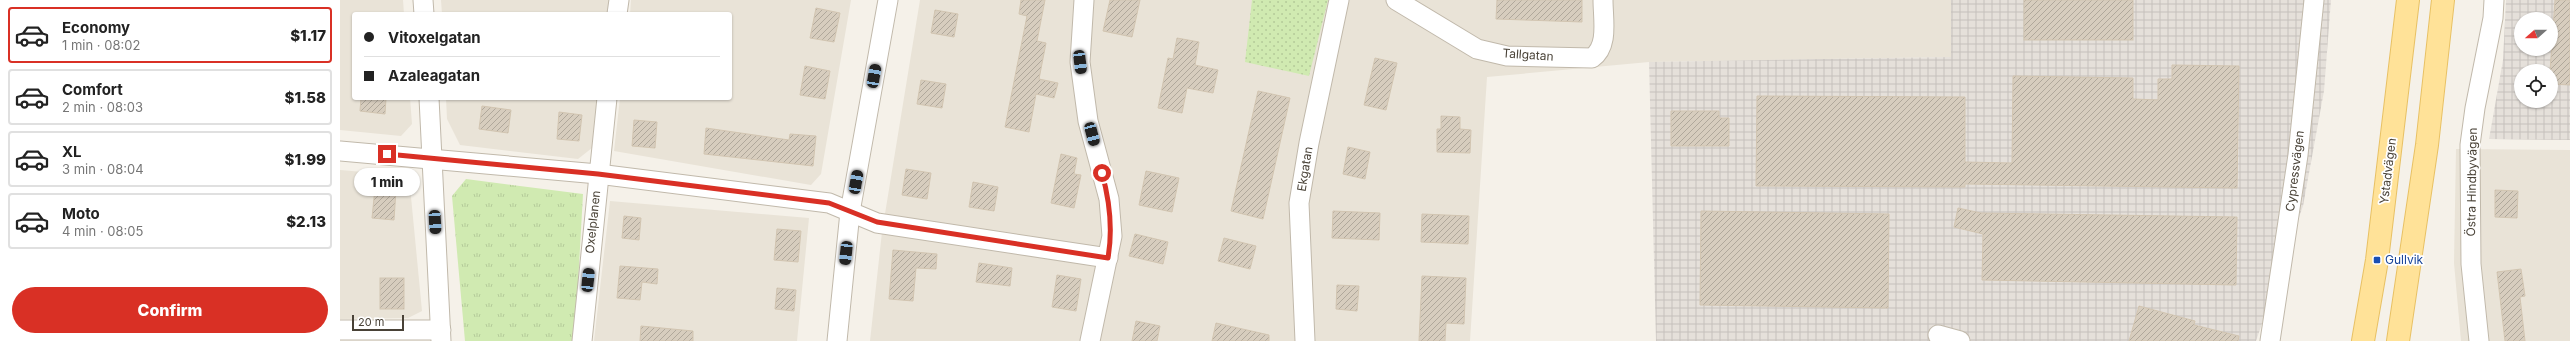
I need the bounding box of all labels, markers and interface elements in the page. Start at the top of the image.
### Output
north arrow [2514,12,2558,56]
map controls [2514,12,2558,108]
icon: car [14,17,50,53]
text: Economy [62,18,130,37]
text: $1.17 [290,26,326,45]
text: Vitoxelgatan [388,28,481,47]
text: 1 min · 08:02 [62,37,140,53]
street label: Tallgatan [1502,45,1554,64]
car [1073,49,1087,75]
car [866,63,882,89]
button: locate [2514,64,2558,108]
text: Azaleagatan [388,66,480,85]
icon: car [14,79,50,115]
text: Comfort [62,80,123,99]
text: $1.58 [285,88,326,107]
text: 2 min · 08:03 [62,99,143,115]
car [1083,121,1101,147]
street label: Östra Hindbyvägen [2463,127,2480,237]
street label: Cypressvägen [2282,129,2307,212]
street label: Ystadvägen [2376,137,2399,205]
icon: car [14,141,50,177]
text: XL [62,142,82,161]
route end [378,145,396,163]
street label: Ekgatan [1294,145,1315,193]
text: $1.99 [285,150,326,169]
text: 3 min · 08:04 [62,161,144,177]
route start [1093,164,1111,182]
callout: 1 min [354,168,420,196]
car [848,169,864,195]
text: 1 min [371,174,403,190]
street label: Oxelplanen [582,190,603,254]
icon: car [14,203,50,239]
text: Moto [62,204,100,223]
car [428,210,442,234]
text: $2.13 [286,212,326,231]
text: 4 min · 08:05 [62,223,143,239]
car [839,240,853,266]
place label: Gullvik [2385,252,2424,267]
marker: Gullvik [2372,255,2382,265]
car [581,267,595,293]
button: Confirm [12,287,328,333]
scale bar [352,313,404,332]
text: 20 m [358,315,384,329]

